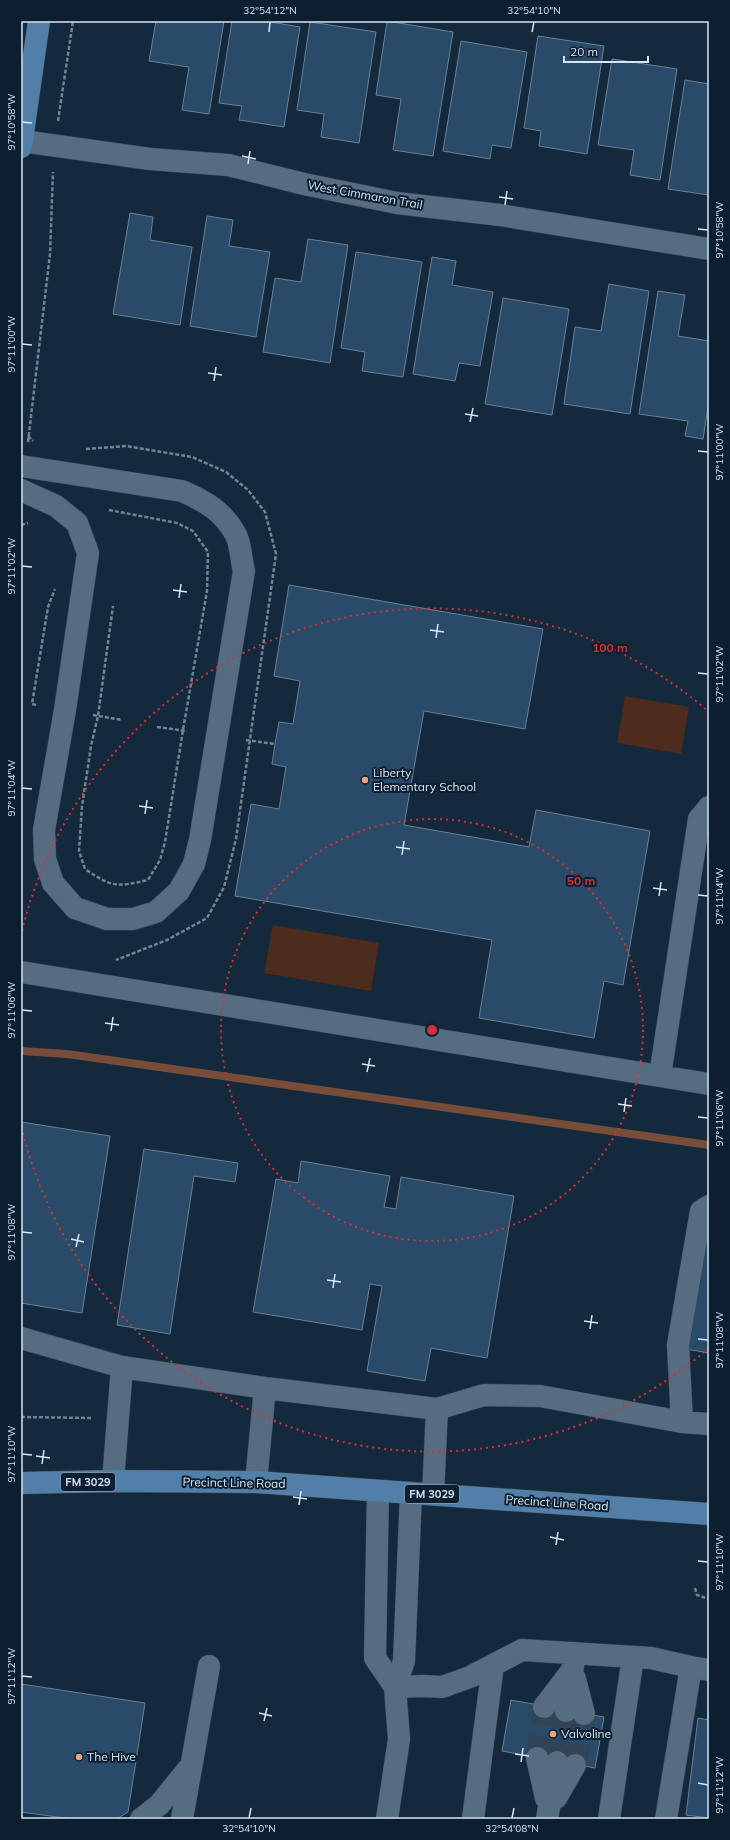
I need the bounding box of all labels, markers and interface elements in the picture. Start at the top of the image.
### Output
text: 32°54'12"N [243,4,297,17]
text: 32°54'10"N [507,4,561,17]
scale bar [564,38,648,64]
text: 20 m [570,44,598,59]
text: 97°10'58"W [5,94,18,150]
street label: West Cimmaron Trail [306,177,424,212]
text: 97°10'58"W [713,202,726,258]
text: 97°11'00"W [5,316,18,372]
text: 97°11'00"W [713,424,726,480]
text: 97°11'02"W [5,538,18,594]
text: 100 m [592,640,628,655]
text: 97°11'02"W [713,646,726,702]
text: 97°11'04"W [5,760,18,816]
place label: Liberty Elementary School [373,765,476,794]
marker: Liberty Elementary School [360,775,370,785]
text: 97°11'04"W [713,868,726,924]
text: 50 m [567,873,595,888]
text: 97°11'06"W [5,982,18,1038]
centre of rings [425,1023,439,1037]
text: 97°11'06"W [713,1090,726,1146]
text: 97°11'08"W [5,1204,18,1260]
text: 97°11'08"W [713,1312,726,1368]
text: 97°11'10"W [5,1426,18,1482]
road number: FM 3029 [61,1473,115,1491]
street label: Precinct Line Road [182,1474,286,1491]
road number: FM 3029 [405,1485,459,1503]
street label: Precinct Line Road [505,1491,609,1514]
text: 97°11'10"W [713,1534,726,1590]
text: 97°11'12"W [5,1648,18,1704]
place label: Valvoline [561,1726,611,1741]
marker: Valvoline [548,1729,558,1739]
place label: The Hive [87,1749,136,1764]
marker: The Hive [74,1752,84,1762]
text: 97°11'12"W [713,1757,726,1813]
text: 32°54'10"N [222,1822,276,1835]
text: 32°54'08"N [485,1822,539,1835]

